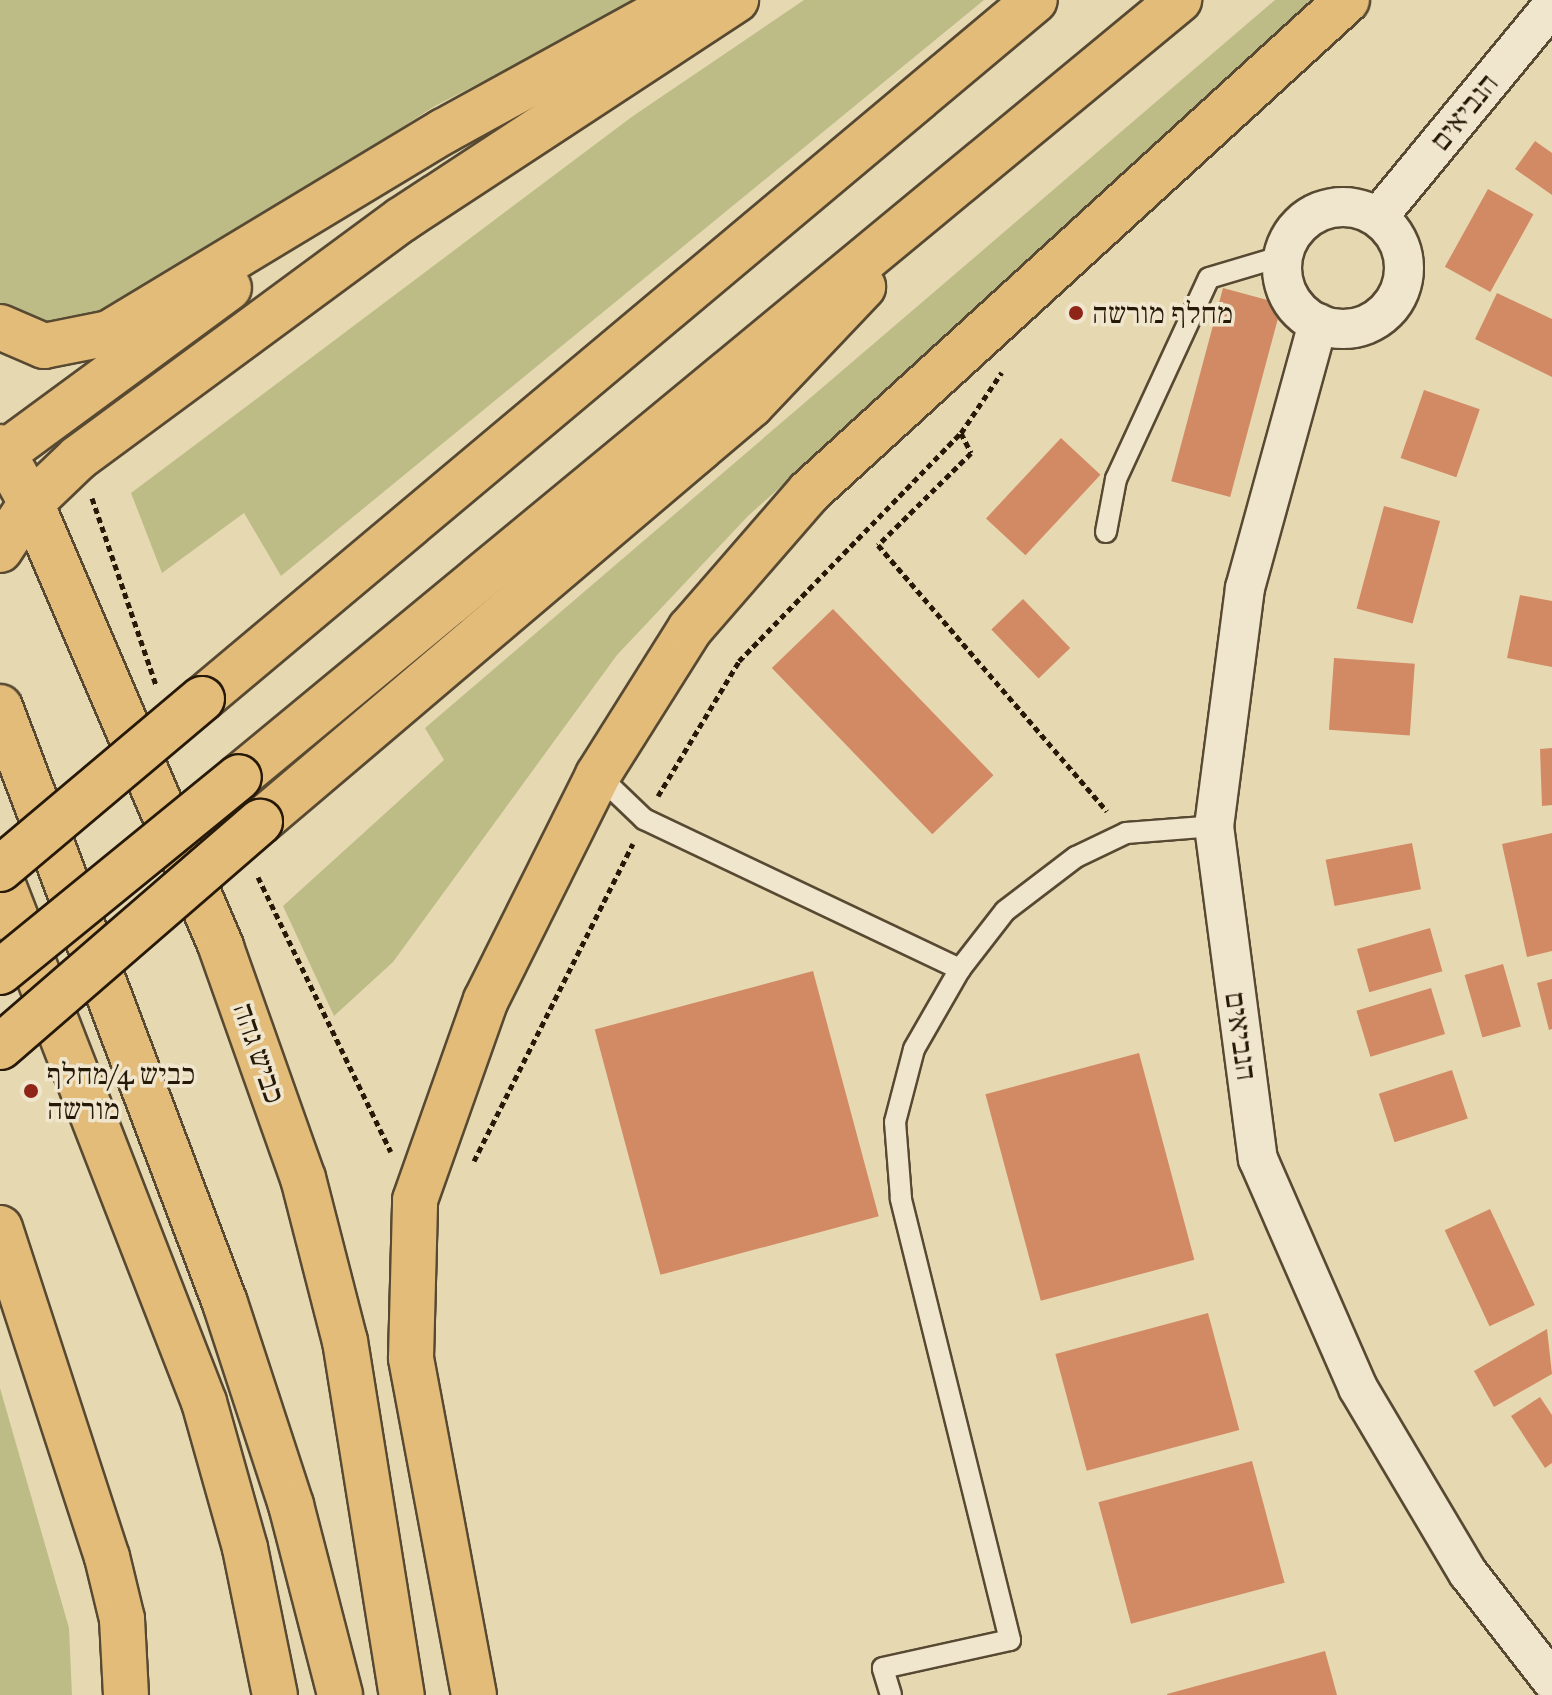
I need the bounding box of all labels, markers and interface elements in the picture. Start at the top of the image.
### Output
street label: הנביאים [1422,66,1506,158]
place label: מחלף מורשה [1092,295,1233,331]
marker: מחלף מורשה [1067,304,1085,322]
street label: הנביאים [1217,990,1265,1082]
street label: כביש גהה [225,998,293,1108]
place label: כביש 4/מחלף מורשה [47,1056,195,1126]
marker: כביש 4/מחלף מורשה [22,1082,40,1100]

